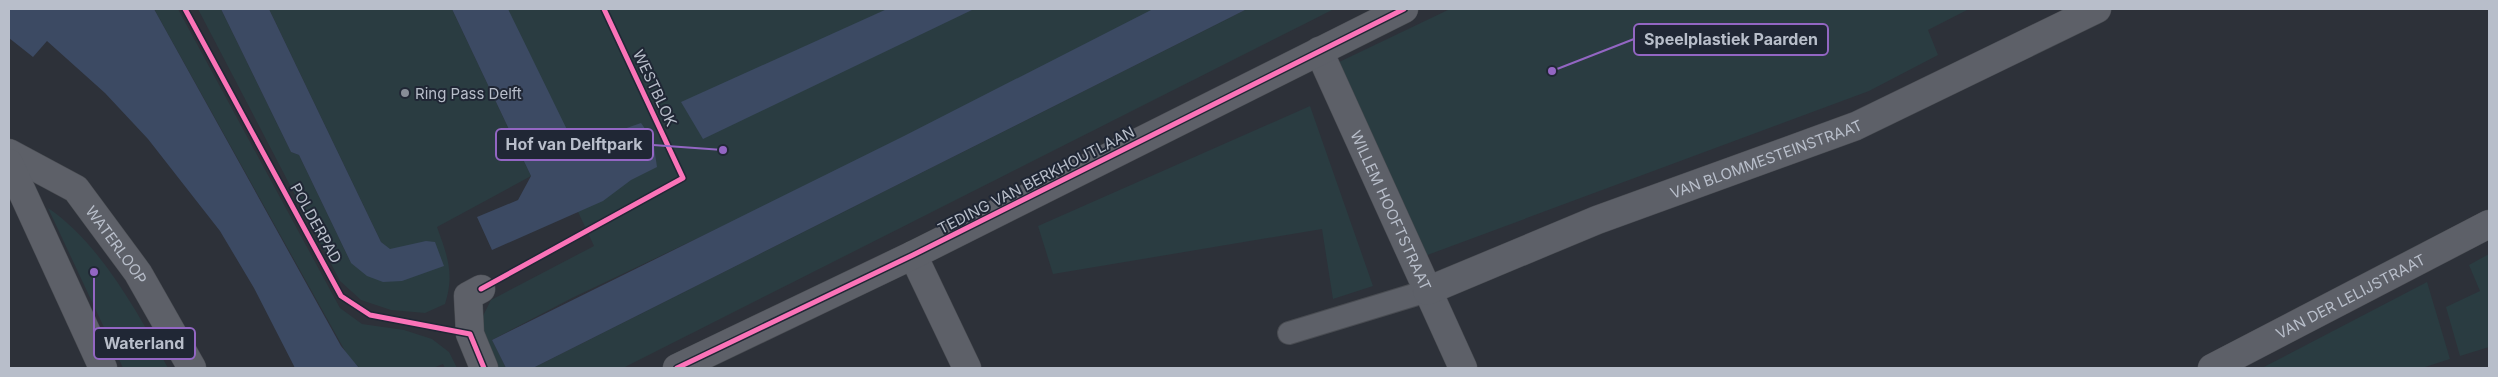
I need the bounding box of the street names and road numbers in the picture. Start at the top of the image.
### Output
street label: WESTBLOK [629,47,681,129]
street label: VAN BLOMMESTEINSTRAAT [1667,115,1865,202]
street label: TEDING VAN BERKHOUTLAAN [934,122,1138,238]
street label: WILLEM HOOFTSTRAAT [1347,127,1436,293]
street label: POLDERPAD [286,180,346,266]
street label: WATERLOOP [82,202,151,287]
street label: VAN DER LELIJSTRAAT [2272,249,2428,343]

